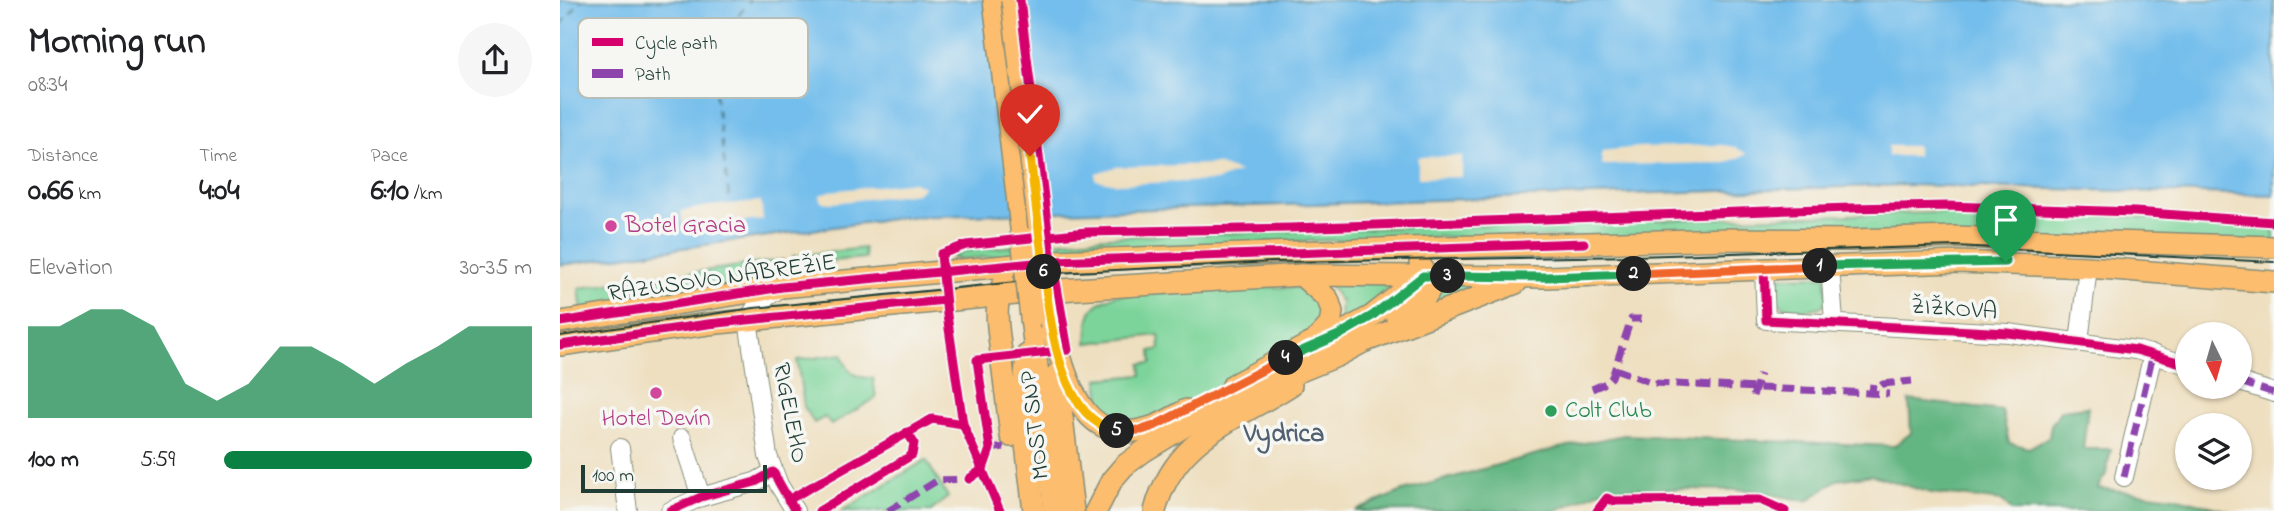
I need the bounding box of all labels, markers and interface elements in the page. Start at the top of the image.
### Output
text: Morning run [28,15,206,71]
legend [578,18,808,98]
button: share [458,23,532,97]
text: Cycle path [635,31,717,59]
text: Path [635,62,671,89]
text: 08:34 [28,69,68,102]
pin [1000,84,1060,156]
icon: check [1011,95,1049,133]
text: Distance [28,143,98,170]
text: Time [199,143,237,170]
text: Pace [371,143,408,170]
text: 0.66 [28,170,73,214]
text: 4:04 [199,170,240,214]
text: 6:10 [371,170,409,214]
text: km [73,181,101,208]
text: /km [409,181,443,208]
pin [1976,190,2036,262]
icon: arrive [1987,201,2025,239]
place label: Botel Gracia [624,209,746,244]
marker: Botel Gracia [603,218,619,234]
street label: RÁZUSOVO NÁBREŽIE [606,246,838,312]
pin: 1 [1802,248,1838,284]
text: Elevation [28,252,113,285]
text: 30–35 m [460,252,532,285]
text: 1 [1816,252,1823,279]
pin: 6 [1026,254,1062,290]
pin: 2 [1616,256,1652,292]
text: 6 [1039,258,1048,285]
pin: 3 [1430,258,1466,294]
text: 2 [1629,260,1638,287]
text: 3 [1444,262,1451,289]
street label: ŽIŽKOVA [1910,290,1998,330]
north arrow [2175,322,2252,399]
map controls [2175,322,2252,490]
pin: 4 [1268,340,1304,376]
text: 4 [1282,344,1289,371]
street label: RIGELEHO [762,360,816,466]
street label: MOST SNP [1012,368,1060,482]
marker: Hotel Devín [648,385,664,401]
place label: Colt Club [1565,394,1652,429]
place label: Hotel Devín [601,402,711,437]
marker: Colt Club [1543,403,1559,419]
button: layers [2175,413,2252,490]
pin: 5 [1100,414,1134,448]
district label: Vydrica [1243,416,1324,454]
text: 5 [1111,417,1122,444]
text: 100 m [28,444,79,477]
text: 5:59 [140,444,175,477]
scale bar [581,462,766,494]
text: 100 m [592,463,634,490]

